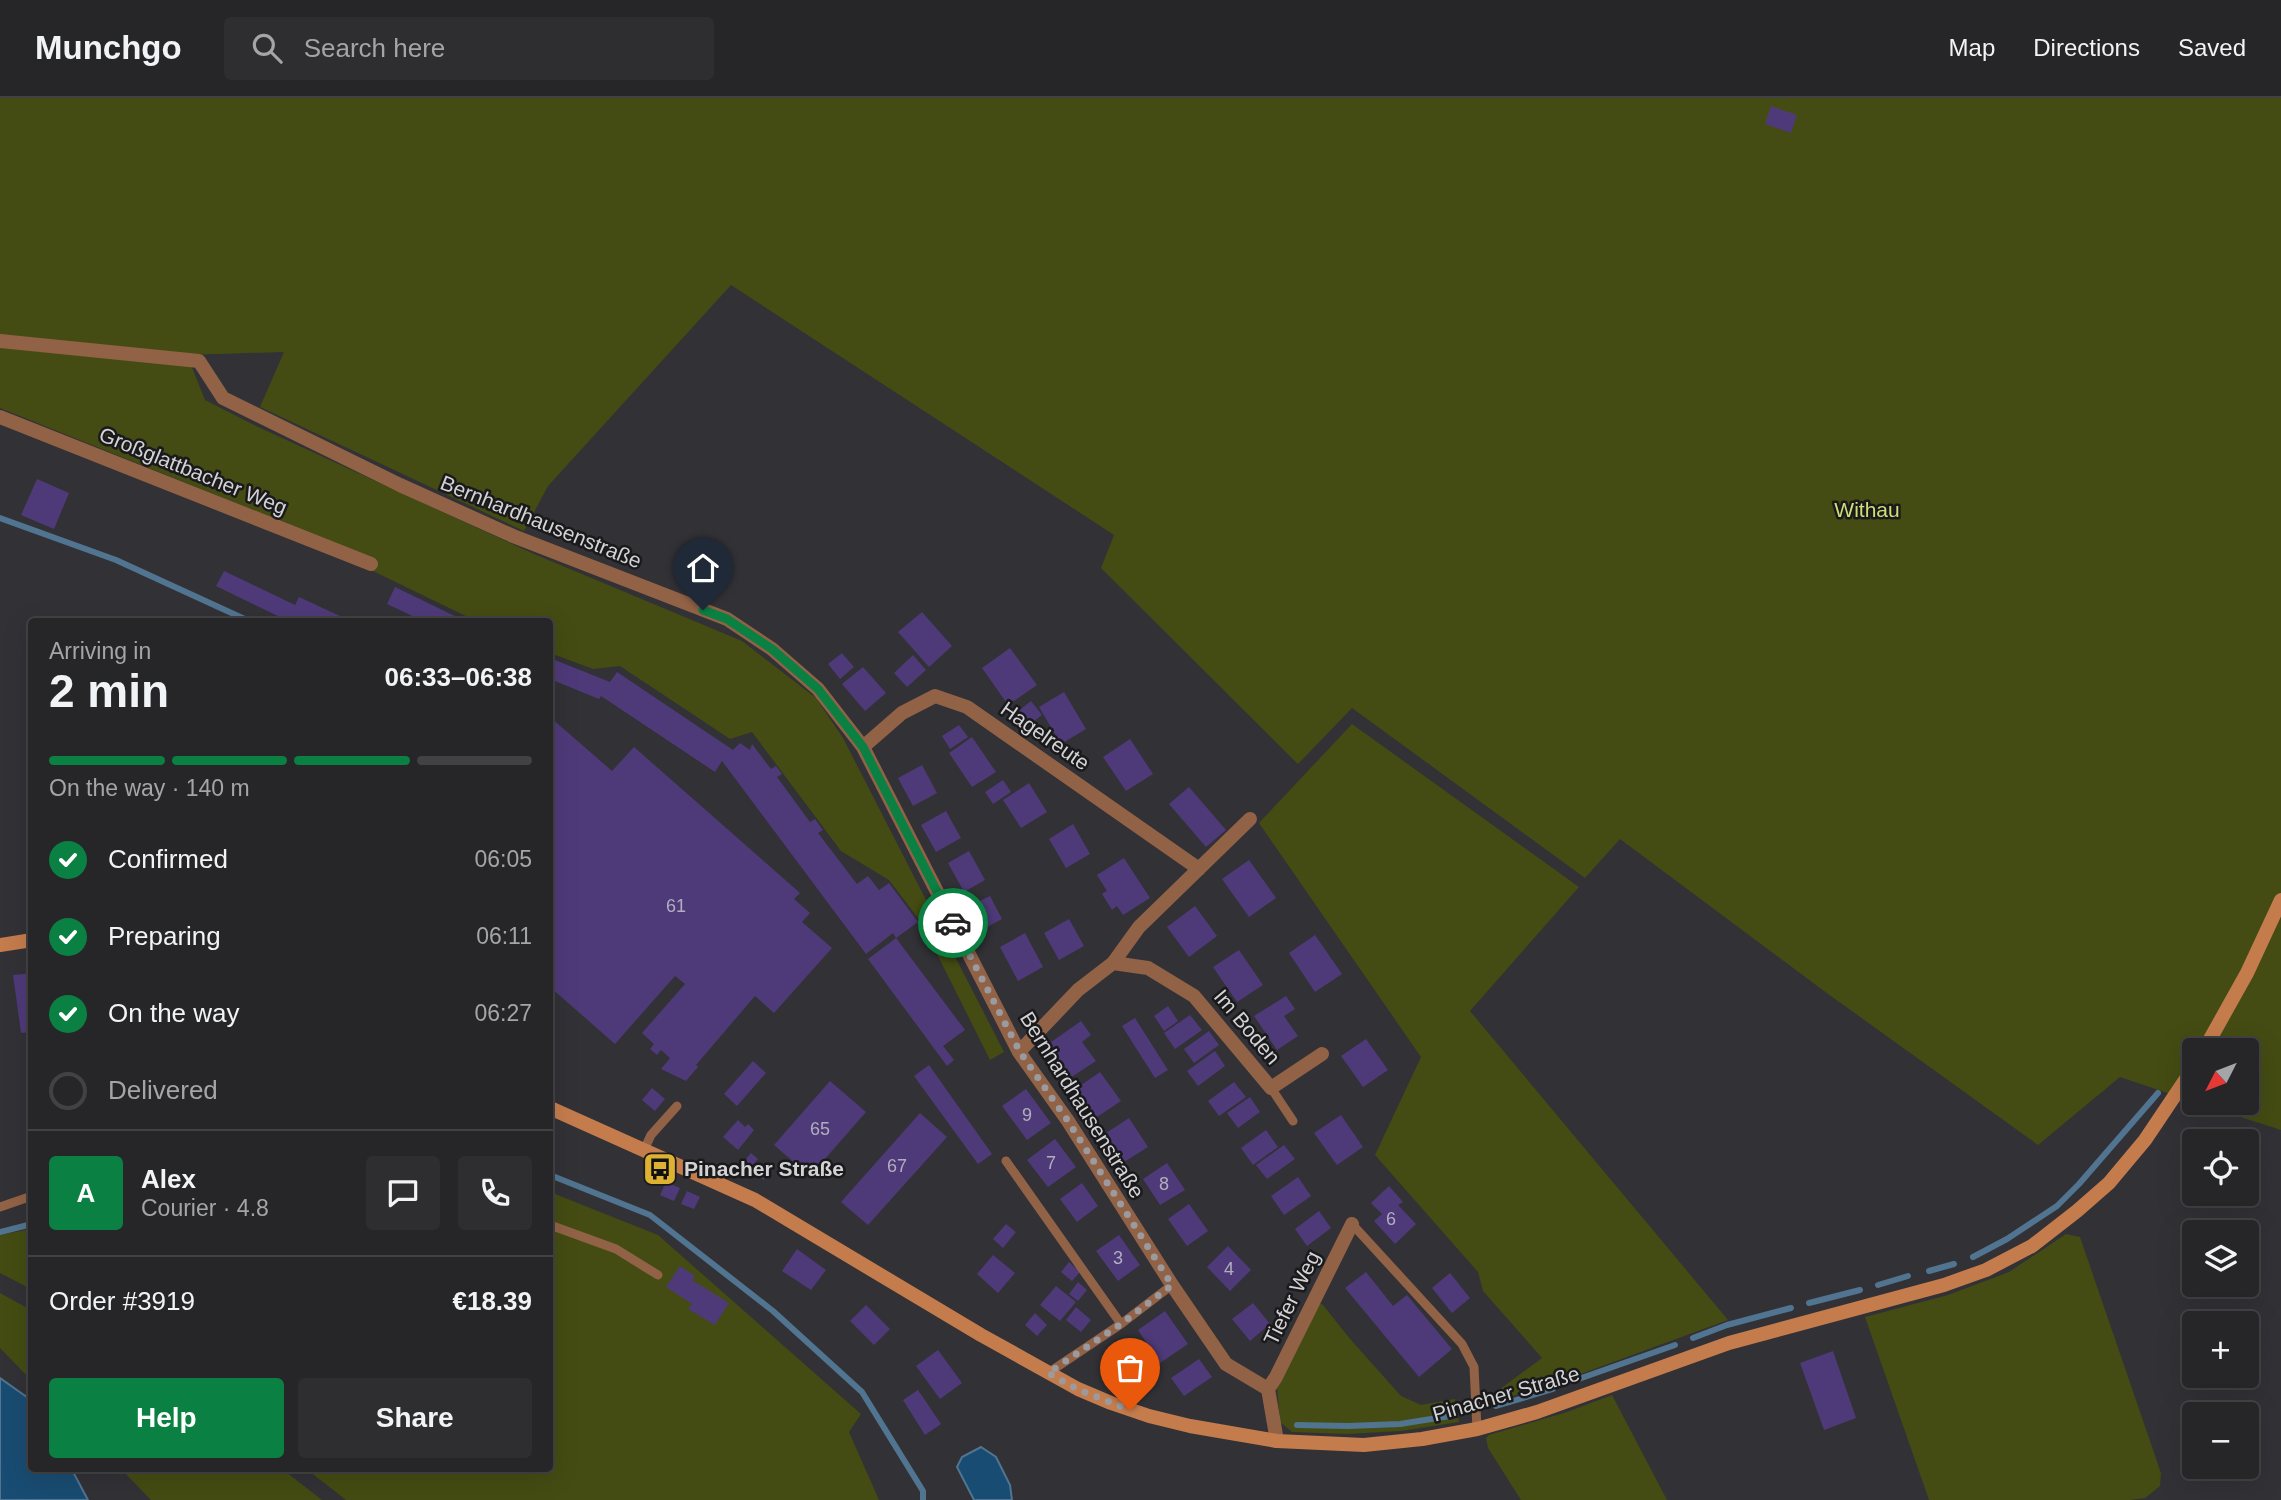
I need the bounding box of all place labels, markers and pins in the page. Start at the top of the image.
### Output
pin [673,538,733,610]
bus stop icon: Pinacher Straße [641,1150,679,1188]
place label: Pinacher Straße [684,1157,844,1180]
pin [1100,1338,1160,1410]

